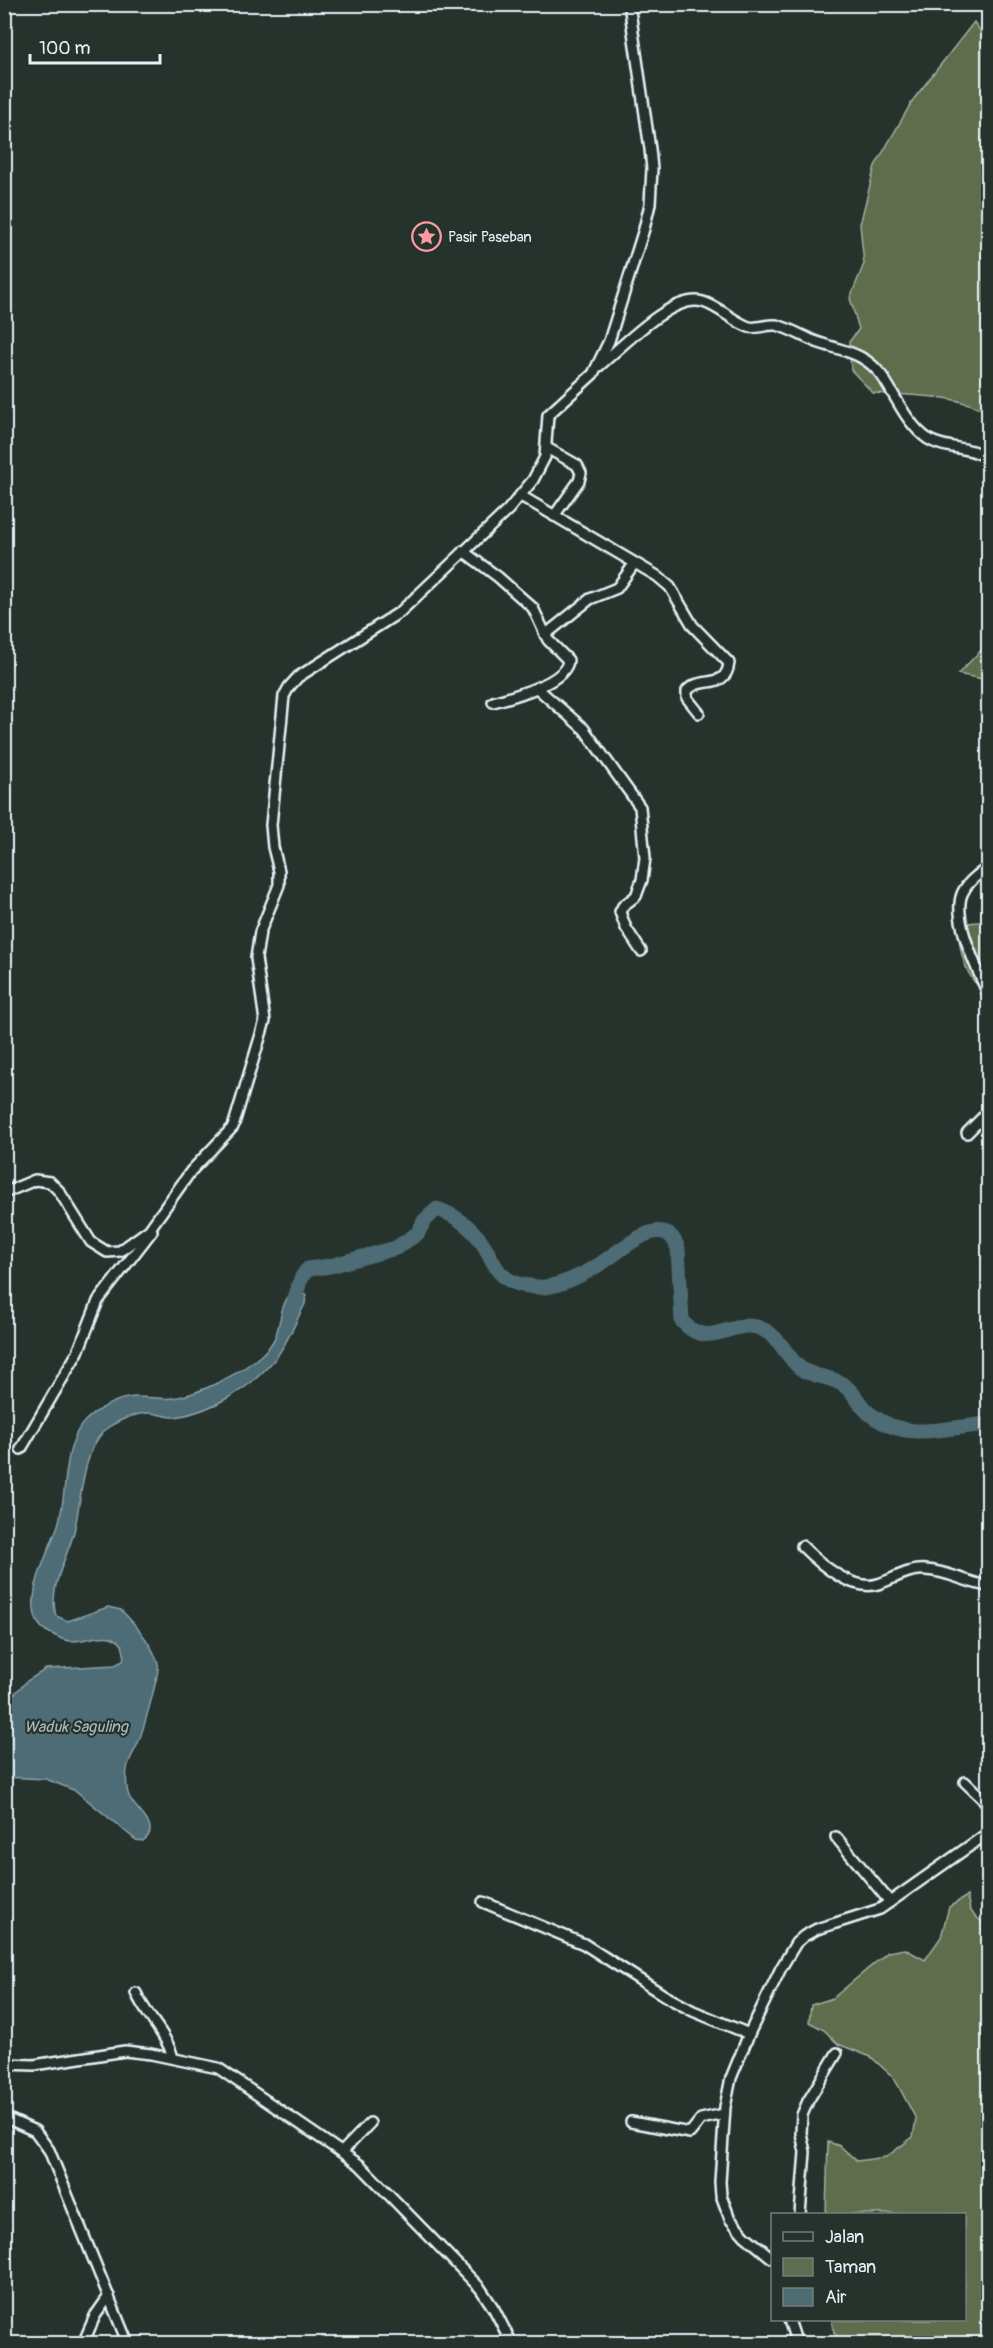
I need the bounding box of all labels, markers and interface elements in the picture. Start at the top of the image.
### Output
scale bar [30,27,160,65]
text: 100 m [39,37,91,60]
place icon: Pasir Paseban [411,221,443,253]
place label: Pasir Paseban [448,228,532,247]
water label: Waduk Saguling [24,1717,130,1737]
legend [771,2213,966,2321]
text: Jalan [825,2226,864,2249]
text: Taman [825,2256,876,2279]
text: Air [825,2286,847,2309]

